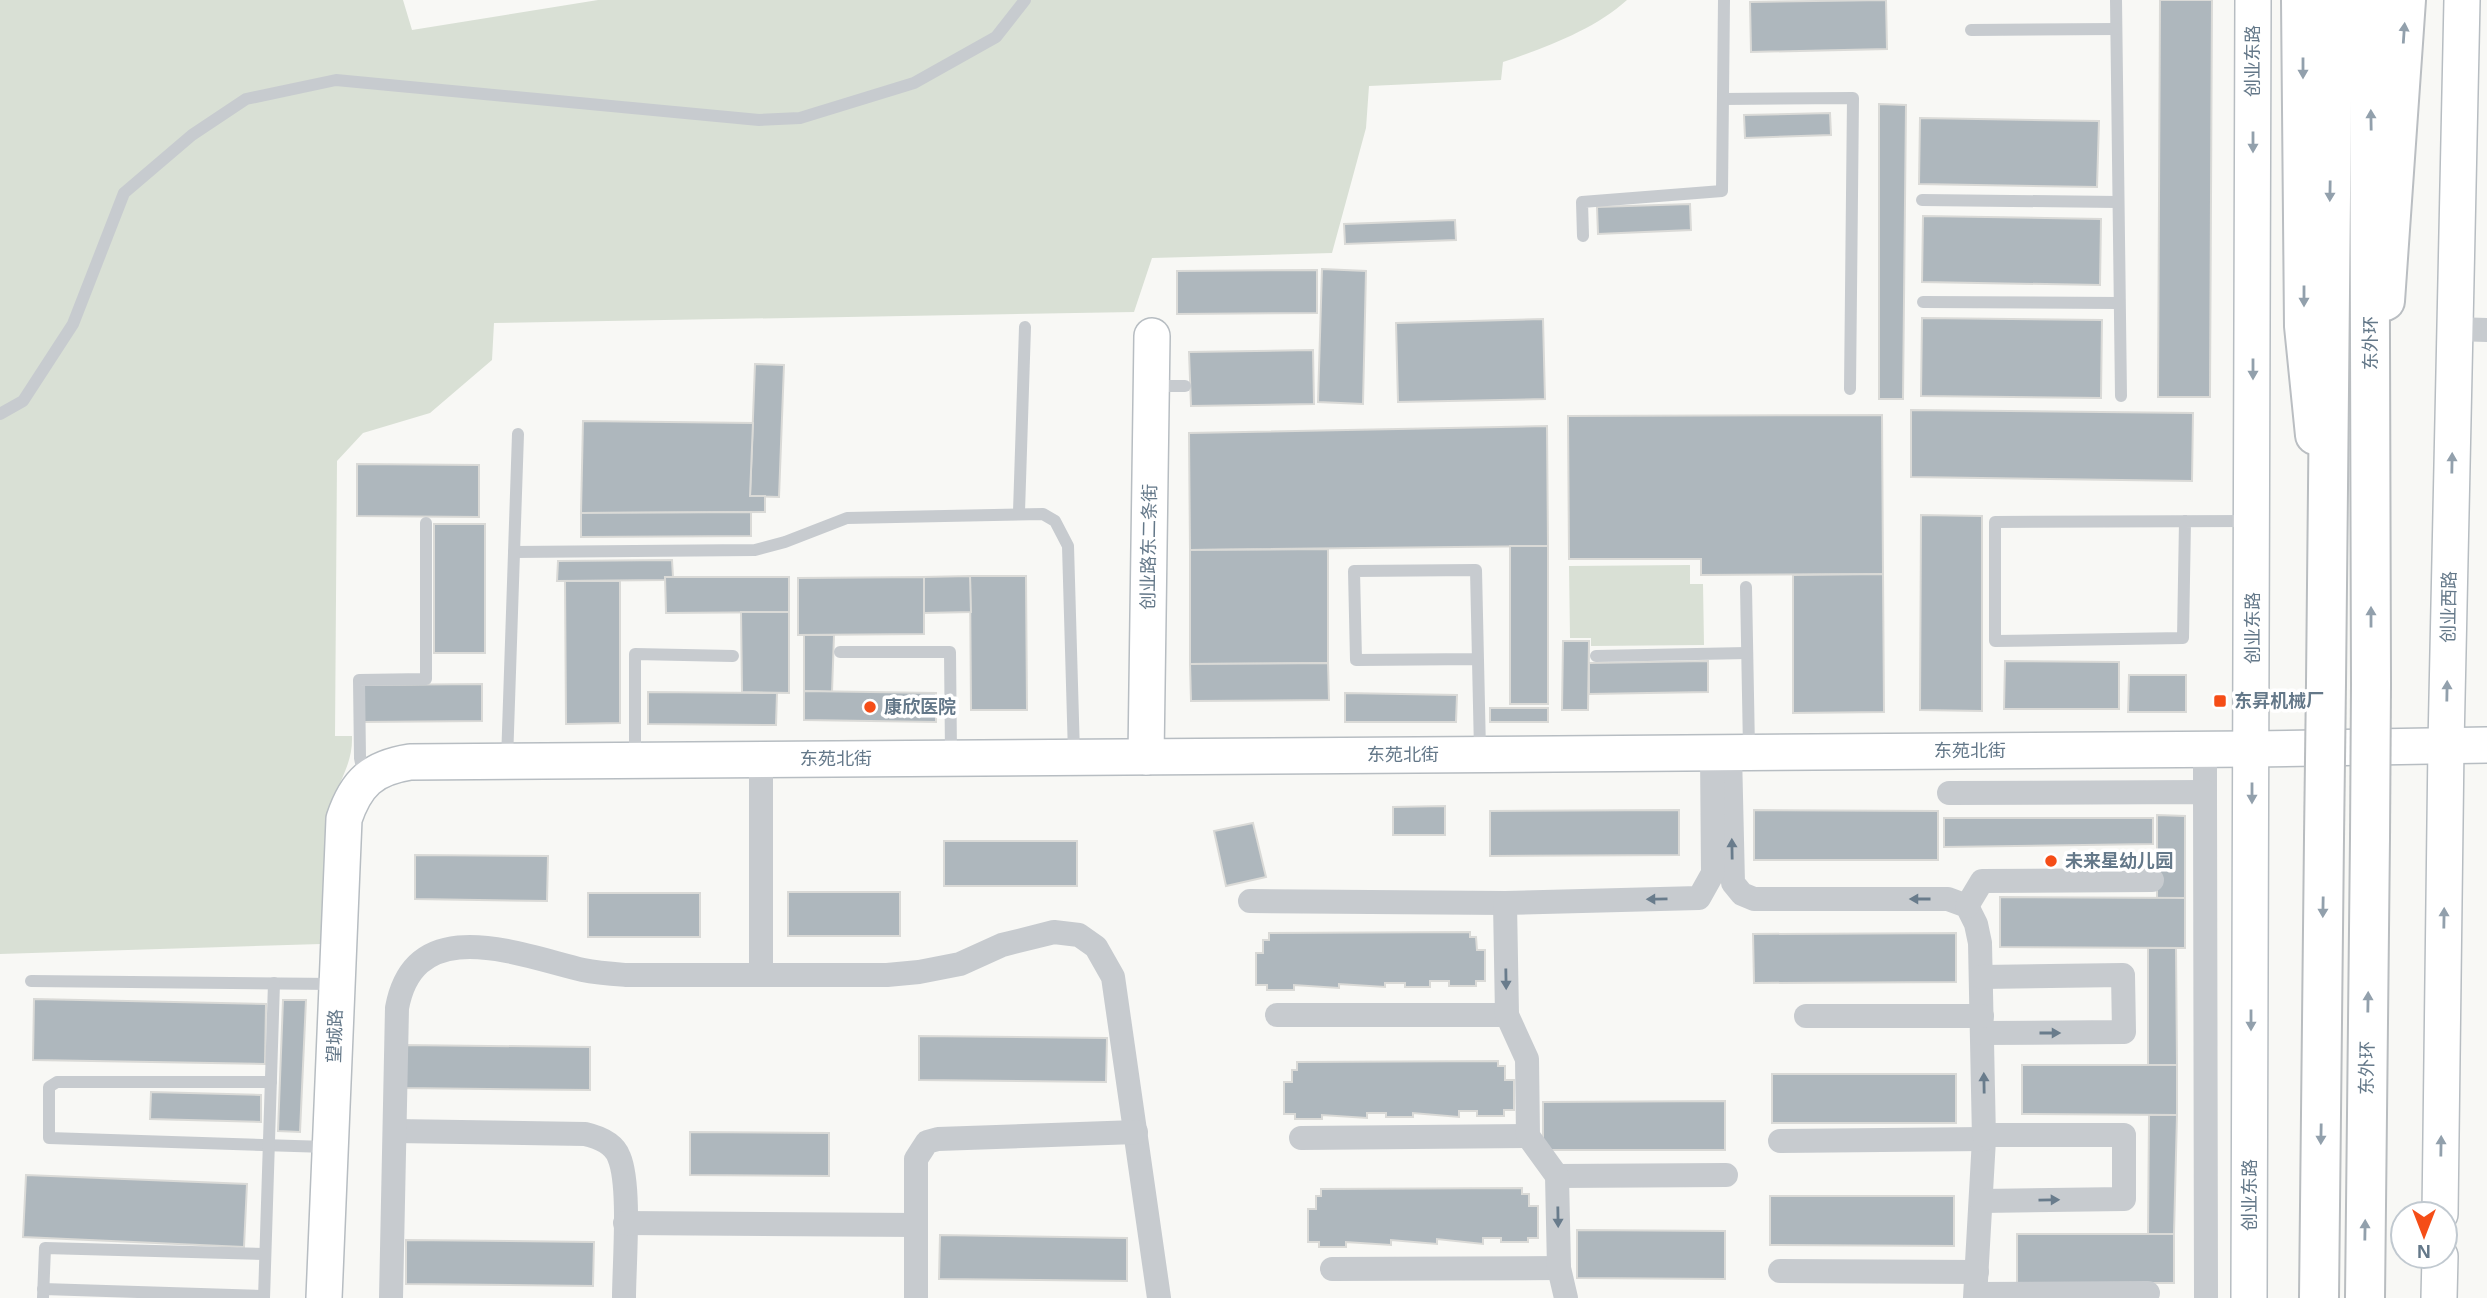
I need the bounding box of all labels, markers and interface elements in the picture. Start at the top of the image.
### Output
one-way arrow [2399,22,2410,44]
street label: 创业东路 [2243,25,2263,97]
one-way arrow [2297,57,2309,79]
one-way arrow [2365,109,2377,131]
one-way arrow [2247,131,2259,153]
one-way arrow [2324,180,2336,202]
one-way arrow [2298,285,2310,307]
street label: 东外环 [2361,316,2381,370]
one-way arrow [2247,358,2259,380]
one-way arrow [2446,452,2457,474]
street label: 创业路东二条街 [1138,484,1160,610]
street label: 创业西路 [2438,571,2460,643]
street label: 创业东路 [2243,592,2263,664]
one-way arrow [2365,606,2377,628]
one-way arrow [2441,680,2452,702]
place label: 东昇机械厂 [2234,691,2324,711]
marker: 东昇机械厂 [2212,693,2228,709]
place label: 康欣医院 [884,697,956,717]
marker: 康欣医院 [862,699,878,715]
street label: 东苑北街 [1934,741,2006,761]
street label: 东苑北街 [1367,745,1439,765]
street label: 东苑北街 [800,749,872,769]
one-way arrow [2247,782,2258,804]
one-way arrow [1726,837,1738,859]
place label: 未来星幼儿园 [2065,851,2173,871]
marker: 未来星幼儿园 [2043,853,2059,869]
one-way arrow [1646,893,1668,905]
one-way arrow [1909,893,1931,905]
one-way arrow [2317,896,2329,918]
one-way arrow [2438,907,2450,929]
one-way arrow [1500,968,1512,990]
one-way arrow [2362,991,2374,1013]
street label: 望城路 [324,1009,346,1063]
one-way arrow [2245,1009,2257,1031]
one-way arrow [2040,1027,2062,1039]
street label: 东外环 [2357,1041,2377,1095]
one-way arrow [1978,1072,1989,1094]
one-way arrow [2315,1123,2327,1145]
one-way arrow [2435,1135,2447,1157]
street label: 创业东路 [2240,1159,2260,1231]
one-way arrow [2038,1194,2060,1206]
north arrow [2389,1200,2459,1270]
one-way arrow [1552,1206,1564,1228]
one-way arrow [2360,1219,2371,1241]
text: N [2417,1241,2431,1262]

